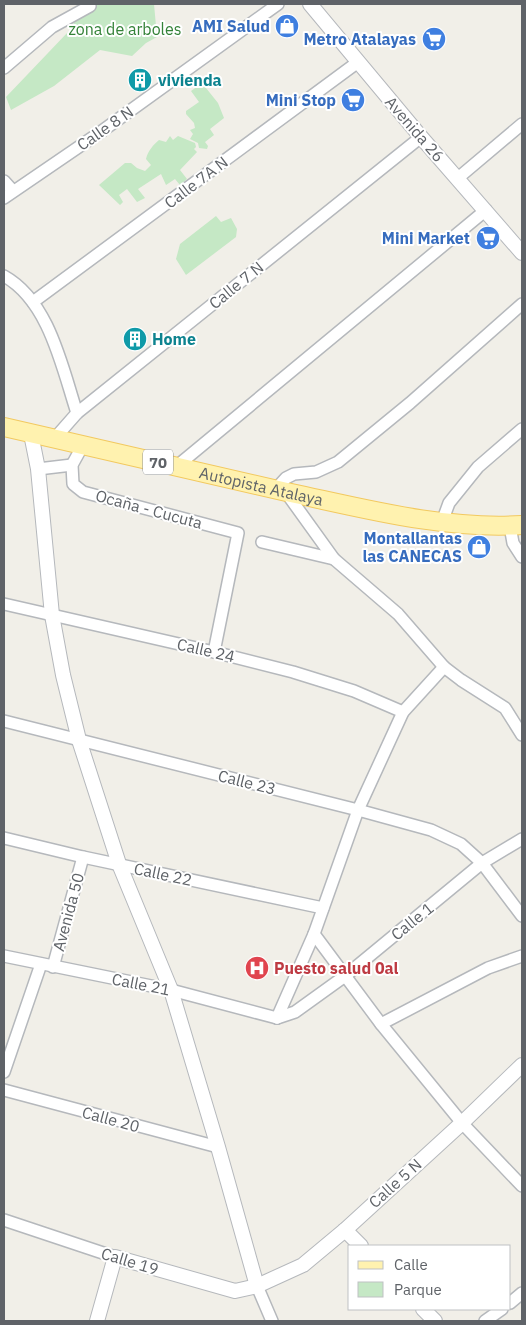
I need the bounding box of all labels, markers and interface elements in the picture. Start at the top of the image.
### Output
shop icon: AMI Salud [274,13,300,39]
place label: AMI Salud [192,16,270,36]
park label: zona de arboles [68,19,182,39]
supermarket icon: Metro Atalayas [421,26,447,52]
place label: Metro Atalayas [303,29,416,49]
building icon: vivienda [127,67,153,93]
place label: vivienda [158,70,222,90]
supermarket icon: Mini Stop [340,87,366,113]
place label: Mini Stop [266,90,336,110]
street label: Avenida 26 [381,92,449,166]
street label: Calle 8 N [73,101,137,155]
street label: Calle 7A N [160,152,232,212]
supermarket icon: Mini Market [475,225,501,251]
place label: Mini Market [382,228,470,248]
street label: Calle 7 N [205,257,267,313]
building icon: Home [122,326,148,352]
place label: Home [152,329,196,349]
road number: 70 [143,450,173,474]
street label: Autopista Atalaya [197,462,325,510]
street label: Ocaña - Cucuta [93,485,205,533]
place label: Montallantas las CANECAS [362,528,462,566]
shop icon: Montallantas las CANECAS [466,534,492,560]
street label: Calle 24 [175,634,237,666]
street label: Calle 23 [216,765,278,799]
street label: Calle 22 [132,858,194,890]
street label: Avenida 50 [48,871,88,953]
street label: Calle 1 [387,898,437,944]
hospital icon: Puesto salud 0al [244,955,270,981]
place label: Puesto salud 0al [274,958,399,978]
street label: Calle 21 [110,969,172,999]
street label: Calle 20 [80,1102,142,1136]
street label: Calle 5 N [364,1154,426,1212]
street label: Calle 19 [99,1243,161,1279]
legend [348,1245,511,1310]
text: Calle [394,1255,428,1274]
text: Parque [394,1280,442,1299]

